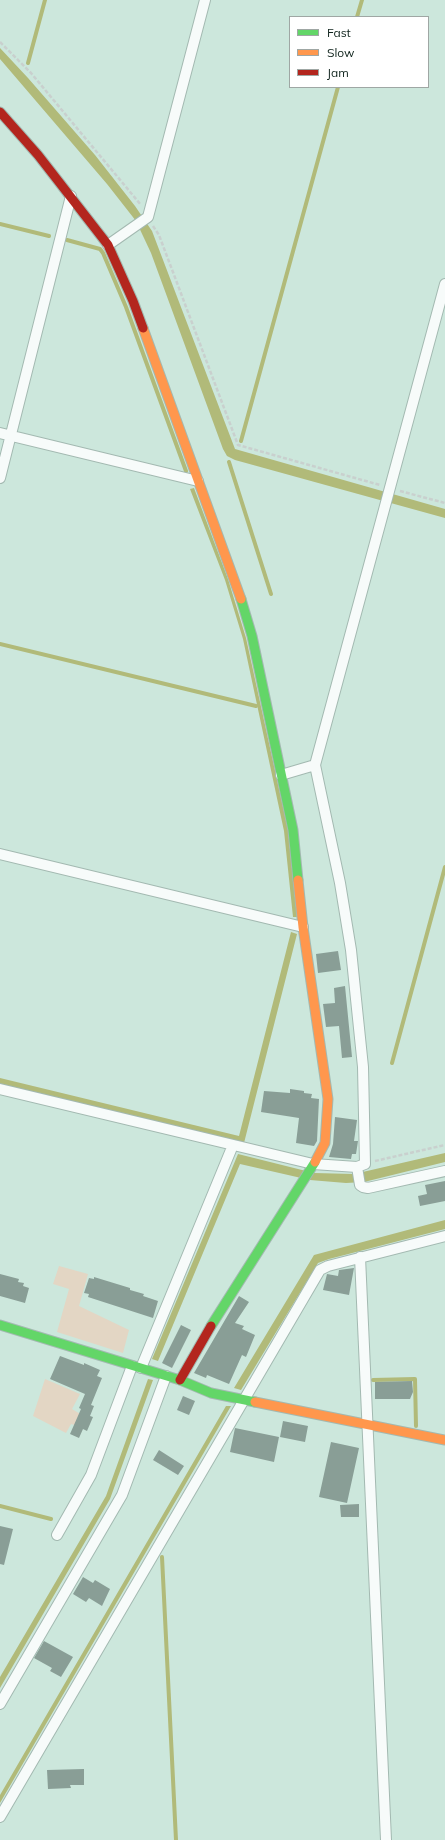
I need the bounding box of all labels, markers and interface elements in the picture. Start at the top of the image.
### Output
legend [289,16,429,88]
text: Fast [327,25,351,40]
text: Slow [327,45,355,60]
text: Jam [327,65,349,80]

